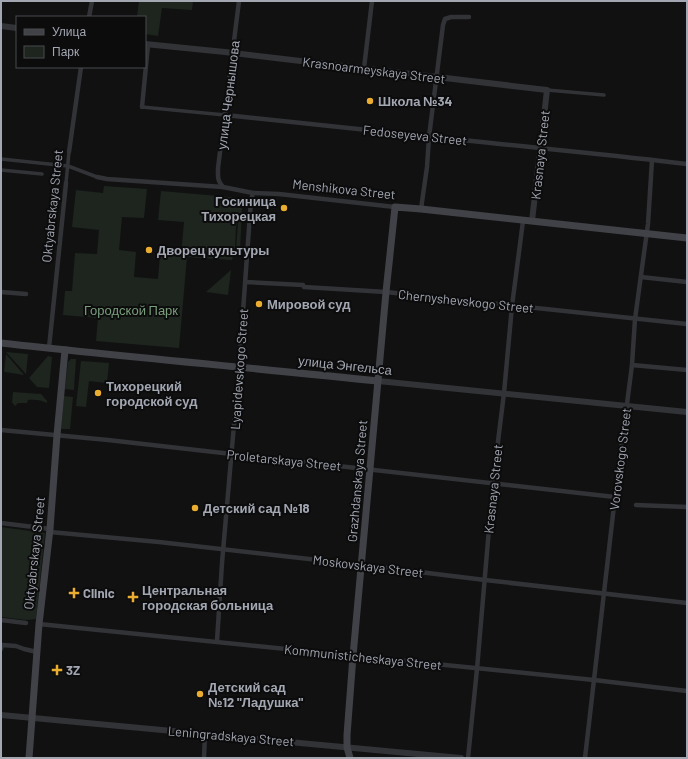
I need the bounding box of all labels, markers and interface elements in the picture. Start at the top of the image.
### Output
legend [16,16,146,68]
text: Улица [52,24,86,39]
street label: улица Чернышова [213,39,243,150]
text: Парк [52,44,80,59]
street label: Krasnoarmeyskaya Street [302,53,446,87]
place label: Школа №34 [378,93,453,109]
marker: Школа №34 [365,96,375,106]
street label: Krasnaya Street [527,110,553,200]
street label: Fedoseyeva Street [362,122,468,148]
street label: Oktyabrskaya Street [38,149,66,263]
street label: Menshikova Street [292,176,396,202]
place label: Госиница Тихорецкая [201,193,277,224]
marker: Госиница Тихорецкая [279,203,289,213]
place label: Дворец культуры [157,242,269,258]
marker: Дворец культуры [144,245,154,255]
street label: Chernyshevskogo Street [397,286,535,316]
place label: Мировой суд [267,296,351,312]
marker: Мировой суд [254,299,264,309]
park label: Городской Парк [84,302,178,318]
street label: Lyapidevskogo Street [227,308,251,430]
street label: улица Энгельса [297,352,393,378]
place label: Тихорецкий городской суд [106,378,198,409]
marker: Тихорецкий городской суд [93,388,103,398]
street label: Vorovskogo Street [606,407,634,511]
street label: Grazhdanskaya Street [344,419,370,543]
street label: Krasnaya Street [480,444,506,534]
street label: Proletarskaya Street [226,446,342,474]
street label: Oktyabrskaya Street [20,496,48,610]
place label: Детский сад №18 [203,500,310,516]
marker: Детский сад №18 [190,503,200,513]
street label: Moskovskaya Street [312,551,424,581]
place label: Центральная городская больница [142,582,274,613]
place label: Clinic [83,585,115,601]
marker: Clinic [68,587,80,599]
marker: Центральная городская больница [127,591,139,603]
street label: Kommunisticheskaya Street [283,641,443,673]
place label: 3Z [66,662,80,678]
marker: 3Z [51,664,63,676]
place label: Детский сад №12 "Ладушка" [208,679,304,710]
marker: Детский сад №12 "Ладушка" [195,689,205,699]
street label: Leningradskaya Street [167,723,295,749]

